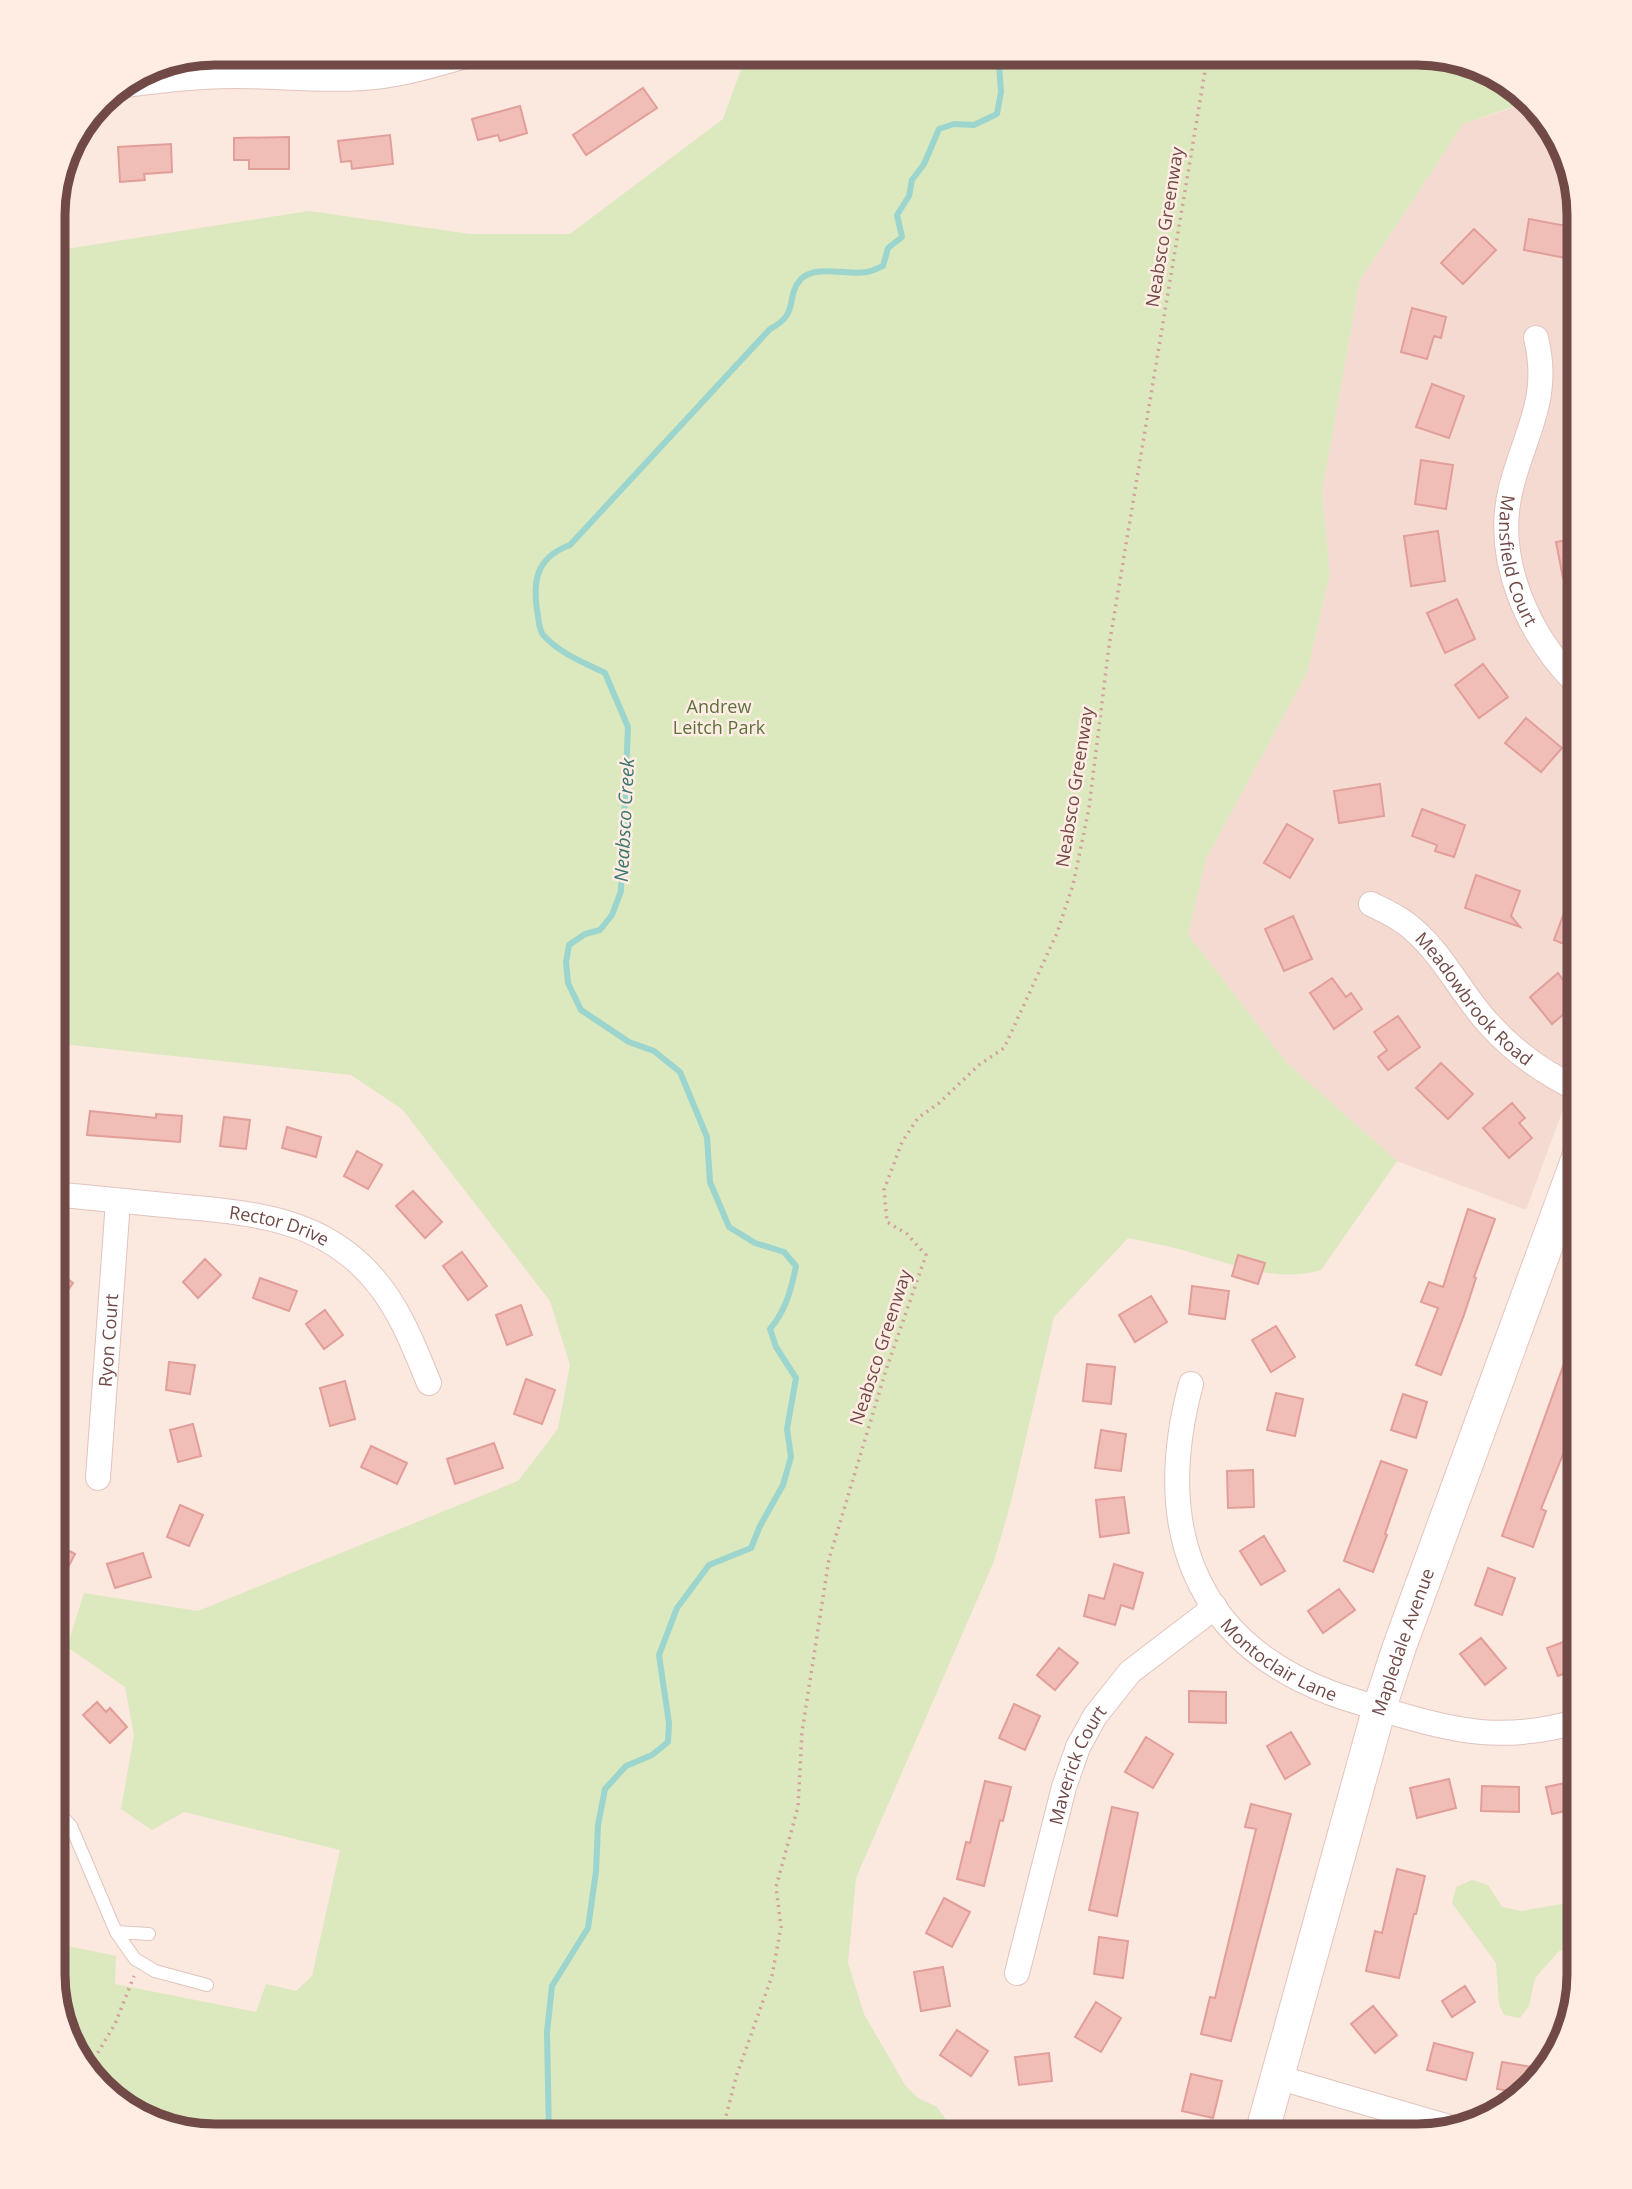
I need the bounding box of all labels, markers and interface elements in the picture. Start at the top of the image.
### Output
street label: Neabsco Greenway [1139,144,1189,309]
street label: Mansfield Court [1494,494,1543,630]
park label: Andrew Leitch Park [673,694,766,739]
street label: Neabsco Greenway [1049,704,1099,869]
water label: Neabsco Creek [608,757,640,883]
street label: Meadowbrook Road [1410,926,1538,1071]
street label: Rector Drive [228,1200,334,1251]
street label: Neabsco Greenway [844,1265,917,1428]
street label: Ryon Court [93,1293,123,1388]
street label: Mapledale Avenue [1366,1565,1439,1719]
street label: Montoclair Lane [1216,1613,1341,1706]
street label: Maverick Court [1043,1700,1111,1827]

